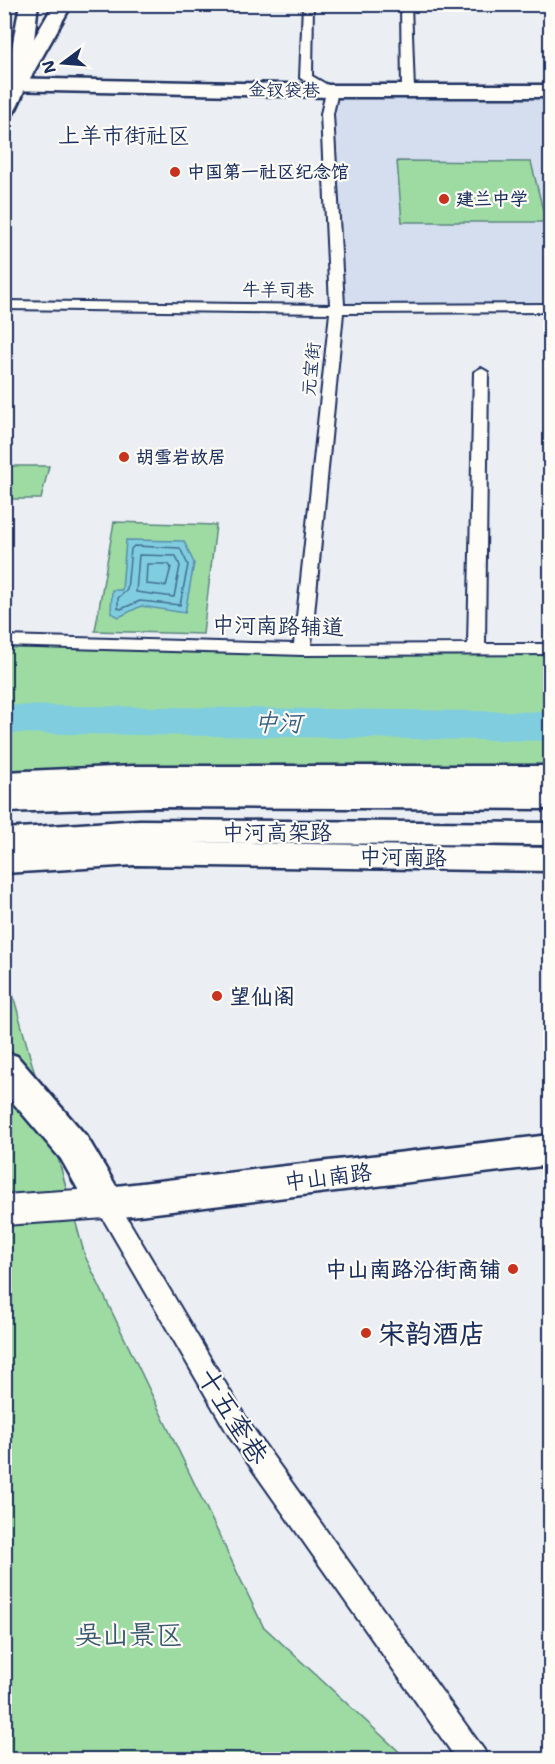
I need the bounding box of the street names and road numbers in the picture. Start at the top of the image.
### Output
street label: 金钗袋巷 [248,77,320,103]
street label: 牛羊司巷 [242,277,314,303]
street label: 元宝街 [296,341,326,397]
street label: 中河南路辅道 [212,610,344,642]
street label: 中河高架路 [222,818,332,847]
street label: 中河南路 [359,842,447,872]
street label: 中山南路 [283,1157,373,1197]
street label: 十五奎巷 [189,1360,277,1472]

